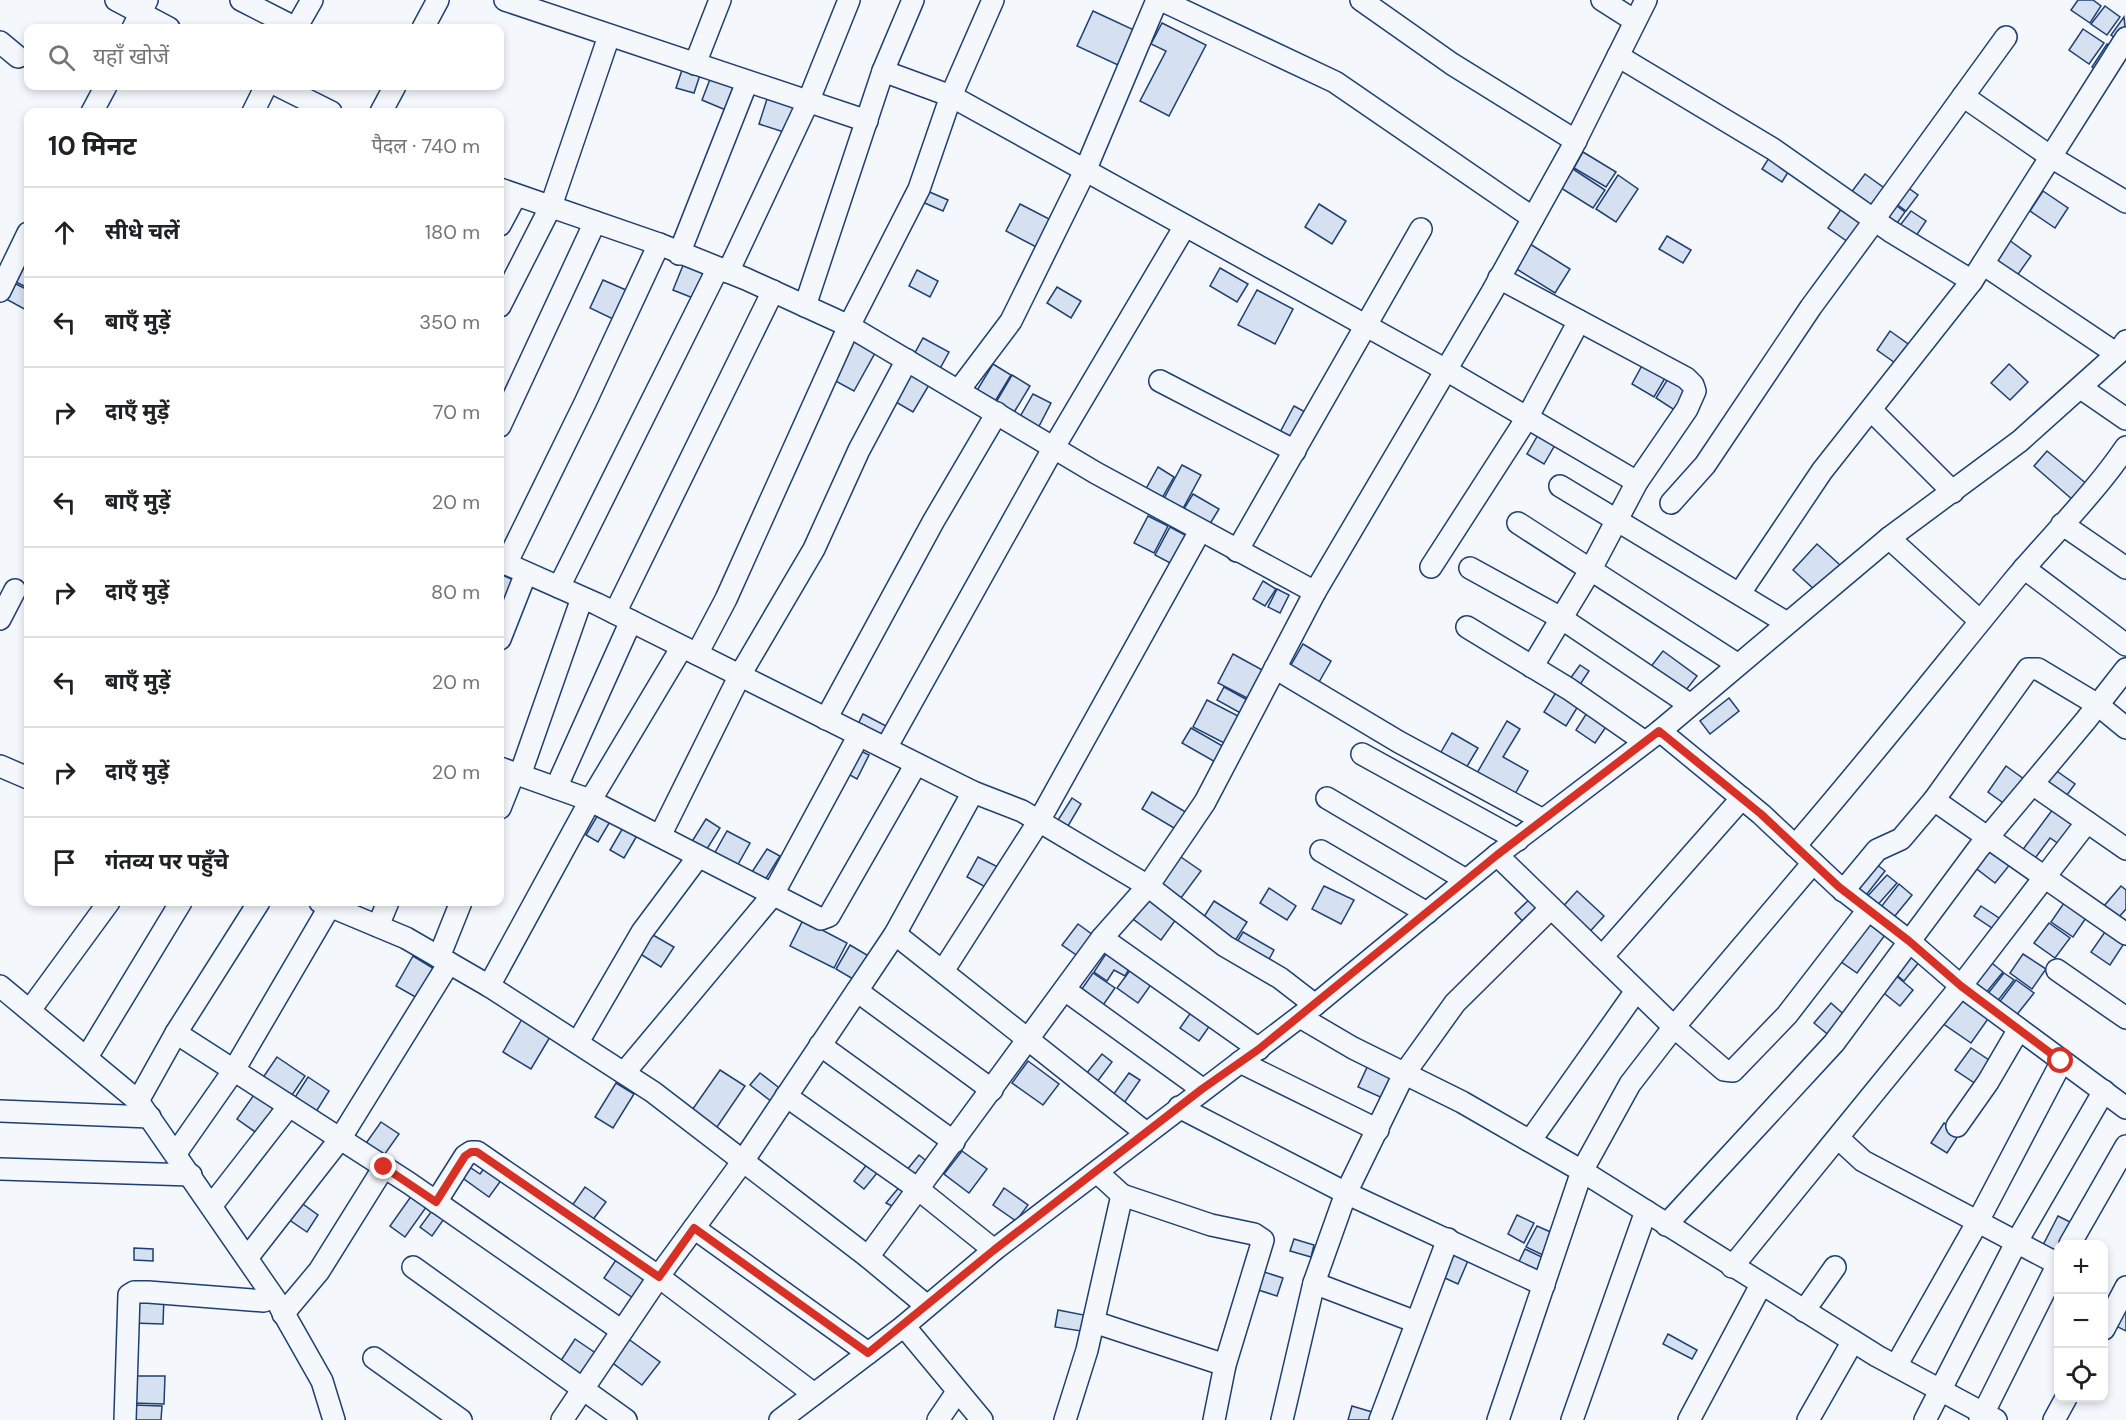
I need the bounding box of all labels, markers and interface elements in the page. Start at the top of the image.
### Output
search box [24,24,504,90]
icon: search [45,41,78,74]
text: यहाँ खोजें [93,42,169,71]
text: 10 मिनट [48,129,136,163]
text: पैदल · 740 m [371,133,480,159]
icon: ahead [48,216,81,249]
text: सीधे चलें [105,217,180,246]
text: 180 m [425,219,480,245]
icon: left [48,306,81,339]
text: बाएँ मुड़ें [105,307,171,336]
text: 350 m [419,309,480,335]
icon: right [48,396,81,429]
text: दाएँ मुड़ें [105,397,169,426]
text: 70 m [433,399,480,425]
icon: left [48,486,81,519]
text: बाएँ मुड़ें [105,487,171,516]
text: 20 m [432,489,480,515]
icon: right [48,576,81,609]
text: दाएँ मुड़ें [105,577,169,606]
text: 80 m [431,579,480,605]
icon: left [48,666,81,699]
text: बाएँ मुड़ें [105,667,171,696]
text: 20 m [432,669,480,695]
icon: right [48,756,81,789]
text: दाएँ मुड़ें [105,757,169,786]
text: 20 m [432,759,480,785]
icon: arrive [48,846,81,879]
text: गंतव्य पर पहुँचे [105,847,228,876]
route start [2047,1047,2073,1073]
route end [370,1153,396,1179]
map controls [2054,1240,2108,1402]
button: + [2054,1240,2108,1294]
button: − [2054,1294,2108,1348]
button: locate [2054,1348,2108,1402]

